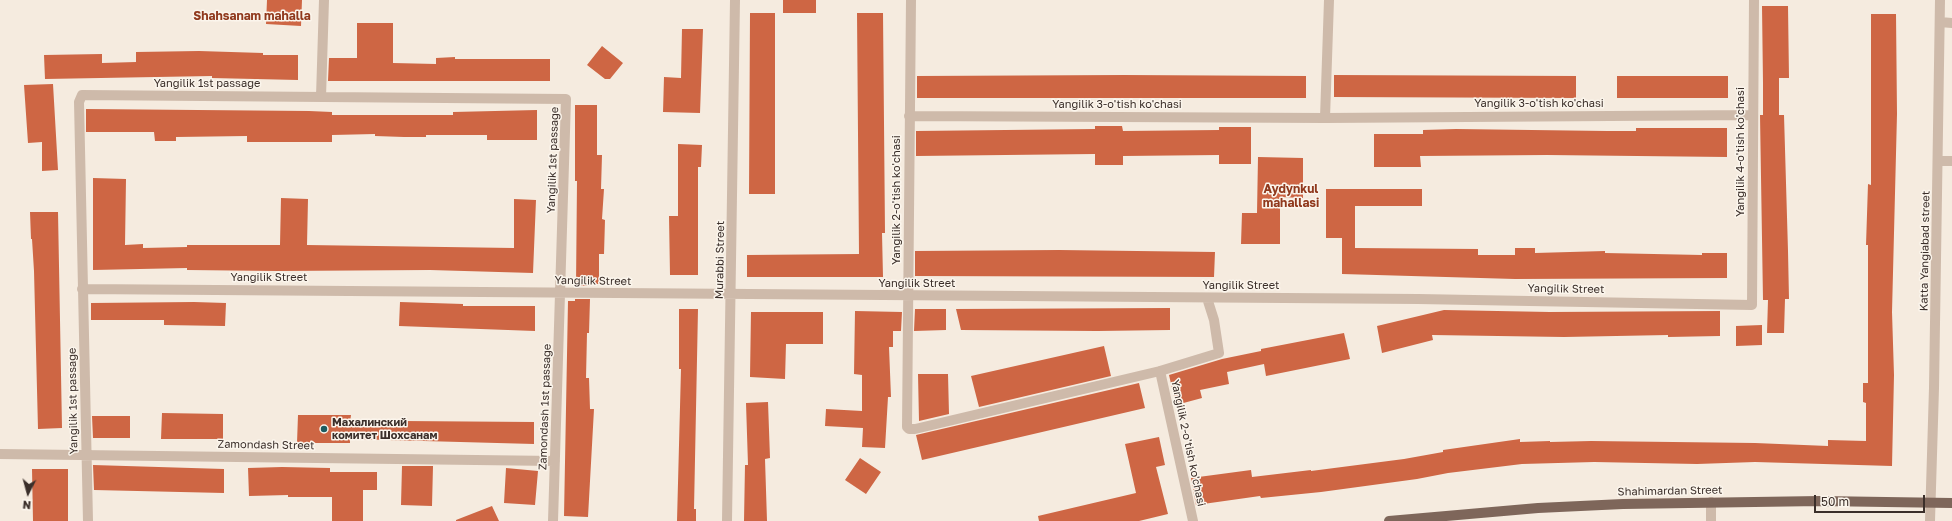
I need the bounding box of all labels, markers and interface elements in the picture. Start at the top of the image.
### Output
district label: Shahsanam mahalla [193,9,311,23]
street label: Yangilik 1st passage [154,77,260,91]
street label: Yangilik 4-o'tish ko'chasi [1734,87,1748,217]
street label: Yangilik 3-o'tish ko'chasi [1474,97,1604,111]
street label: Yangilik 3-o'tish ko'chasi [1052,98,1182,112]
street label: Yangilik 1st passage [545,107,561,213]
street label: Yangilik 2-o'tish ko'chasi [890,135,904,265]
district label: Aydynkul mahallasi [1263,182,1319,210]
street label: Katta Yangiabad street [1917,191,1933,311]
street label: Murabbi Street [713,221,727,299]
street label: Yangilik Street [231,271,307,285]
street label: Yangilik Street [554,274,632,288]
street label: Yangilik Street [879,277,955,291]
street label: Yangilik Street [1203,279,1279,293]
street label: Yangilik Street [1527,282,1605,296]
street label: Zamondash 1st passage [536,344,554,470]
street label: Yangilik 1st passage [65,348,81,454]
street label: Yangilik 2-o'tish ko'chasi [1168,378,1208,508]
place label: Махалинский комитет Шохcанам [332,416,437,442]
marker: Махалинский комитет Шохcанам [319,424,329,434]
street label: Zamоndash Street [217,438,315,452]
north arrow [8,473,48,513]
street label: Shahimardan Street [1617,483,1723,499]
scale bar [1816,487,1927,513]
text: 50 m [1821,494,1849,509]
text: N [22,499,32,512]

